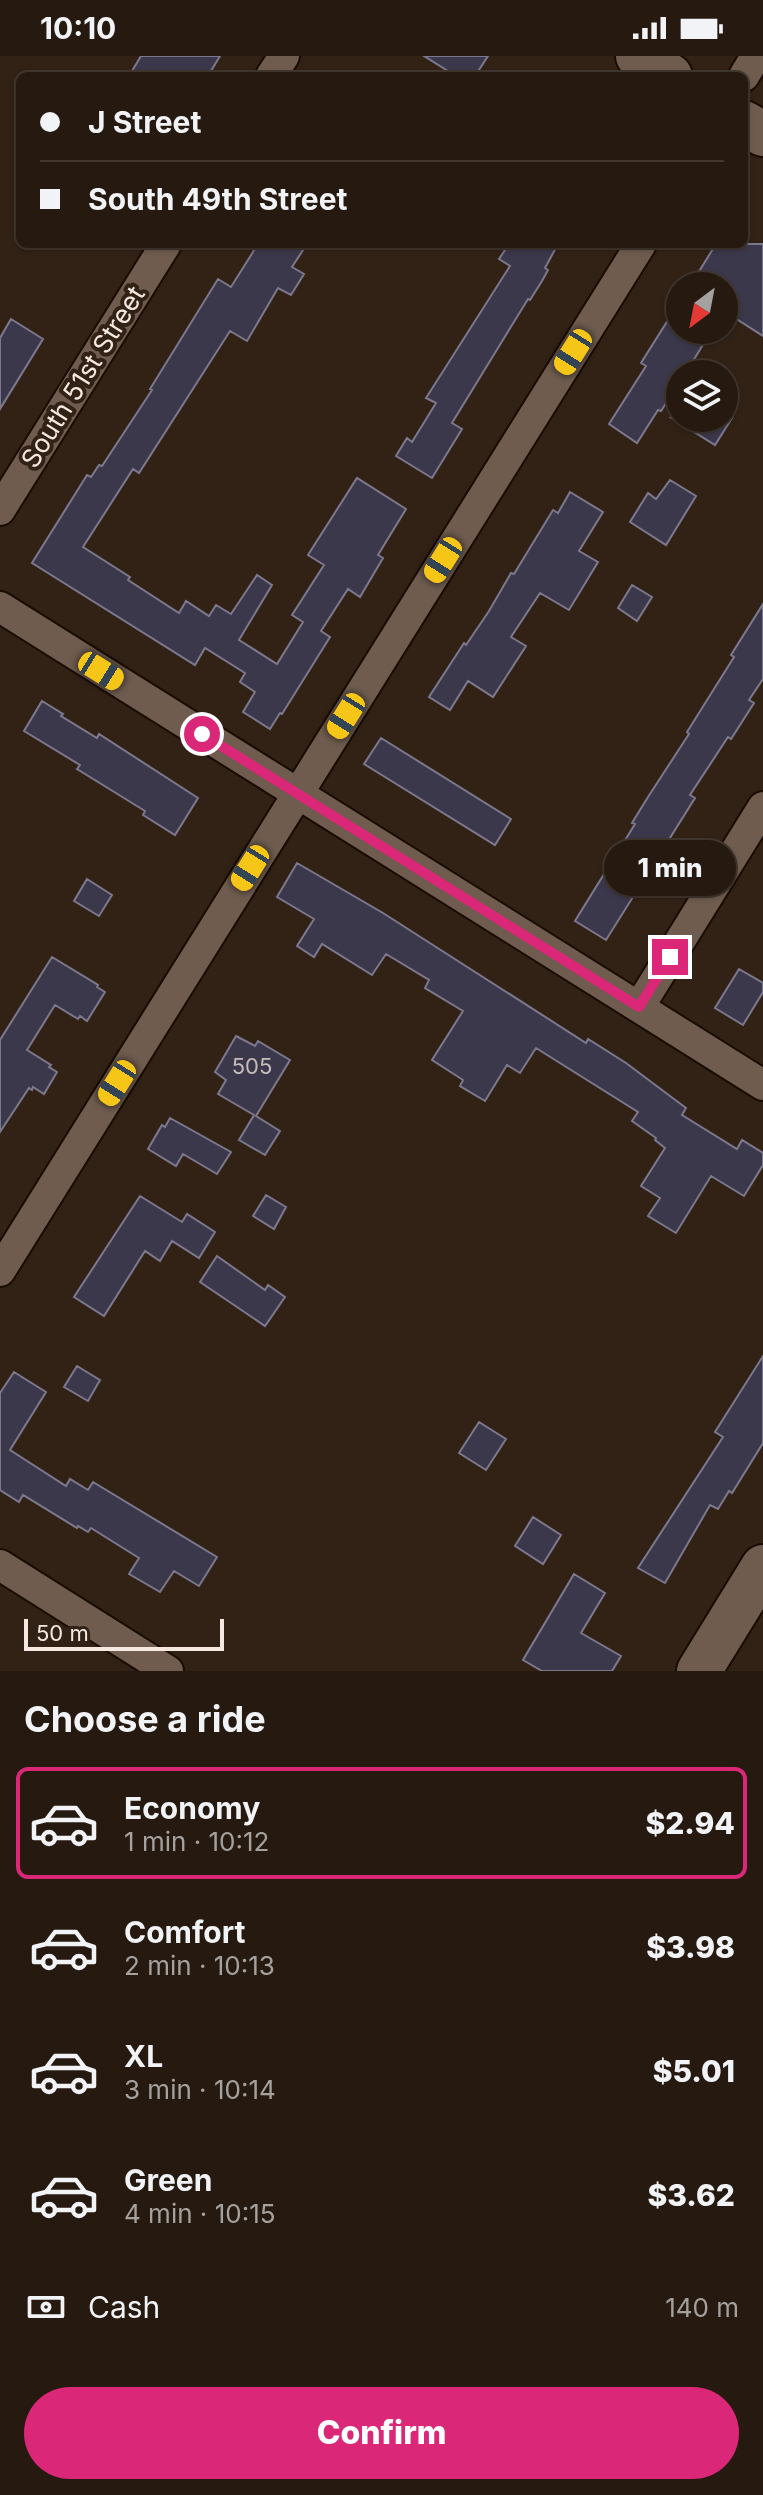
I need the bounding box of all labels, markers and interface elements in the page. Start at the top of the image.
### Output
text: 10:10 [40,10,116,46]
text: J Street [88,104,201,140]
text: South 49th Street [88,181,348,217]
north arrow [666,272,738,344]
map controls [666,272,738,432]
street label: South 51st Street [14,280,151,473]
car [550,325,596,379]
button: layers [666,360,738,432]
car [420,533,466,587]
car [74,648,128,694]
car [323,689,369,743]
route start [184,716,220,752]
car [227,841,273,895]
callout: 1 min [604,841,736,897]
text: 1 min [637,852,703,883]
route end [652,939,688,975]
house number: 505 [232,1053,272,1079]
car [94,1056,140,1110]
scale bar [24,1615,224,1651]
text: 50 m [36,1620,89,1646]
text: Choose a ride [24,1697,266,1741]
icon: car [28,1787,100,1859]
text: Economy [124,1790,260,1826]
text: $2.94 [645,1805,735,1841]
text: 1 min · 10:12 [124,1826,269,1857]
icon: car [28,1911,100,1983]
text: Comfort [124,1914,245,1950]
text: $3.98 [646,1929,735,1965]
text: 2 min · 10:13 [124,1950,275,1981]
icon: car [28,2035,100,2107]
text: XL [124,2038,163,2074]
text: $5.01 [653,2053,735,2089]
text: 3 min · 10:14 [124,2074,276,2105]
icon: car [28,2159,100,2231]
text: Green [124,2162,212,2198]
text: $3.62 [647,2177,735,2213]
text: 4 min · 10:15 [124,2198,276,2229]
icon: cash [24,2285,68,2329]
text: Cash [88,2289,160,2325]
text: 140 m [665,2292,739,2323]
button: Confirm [24,2387,739,2479]

